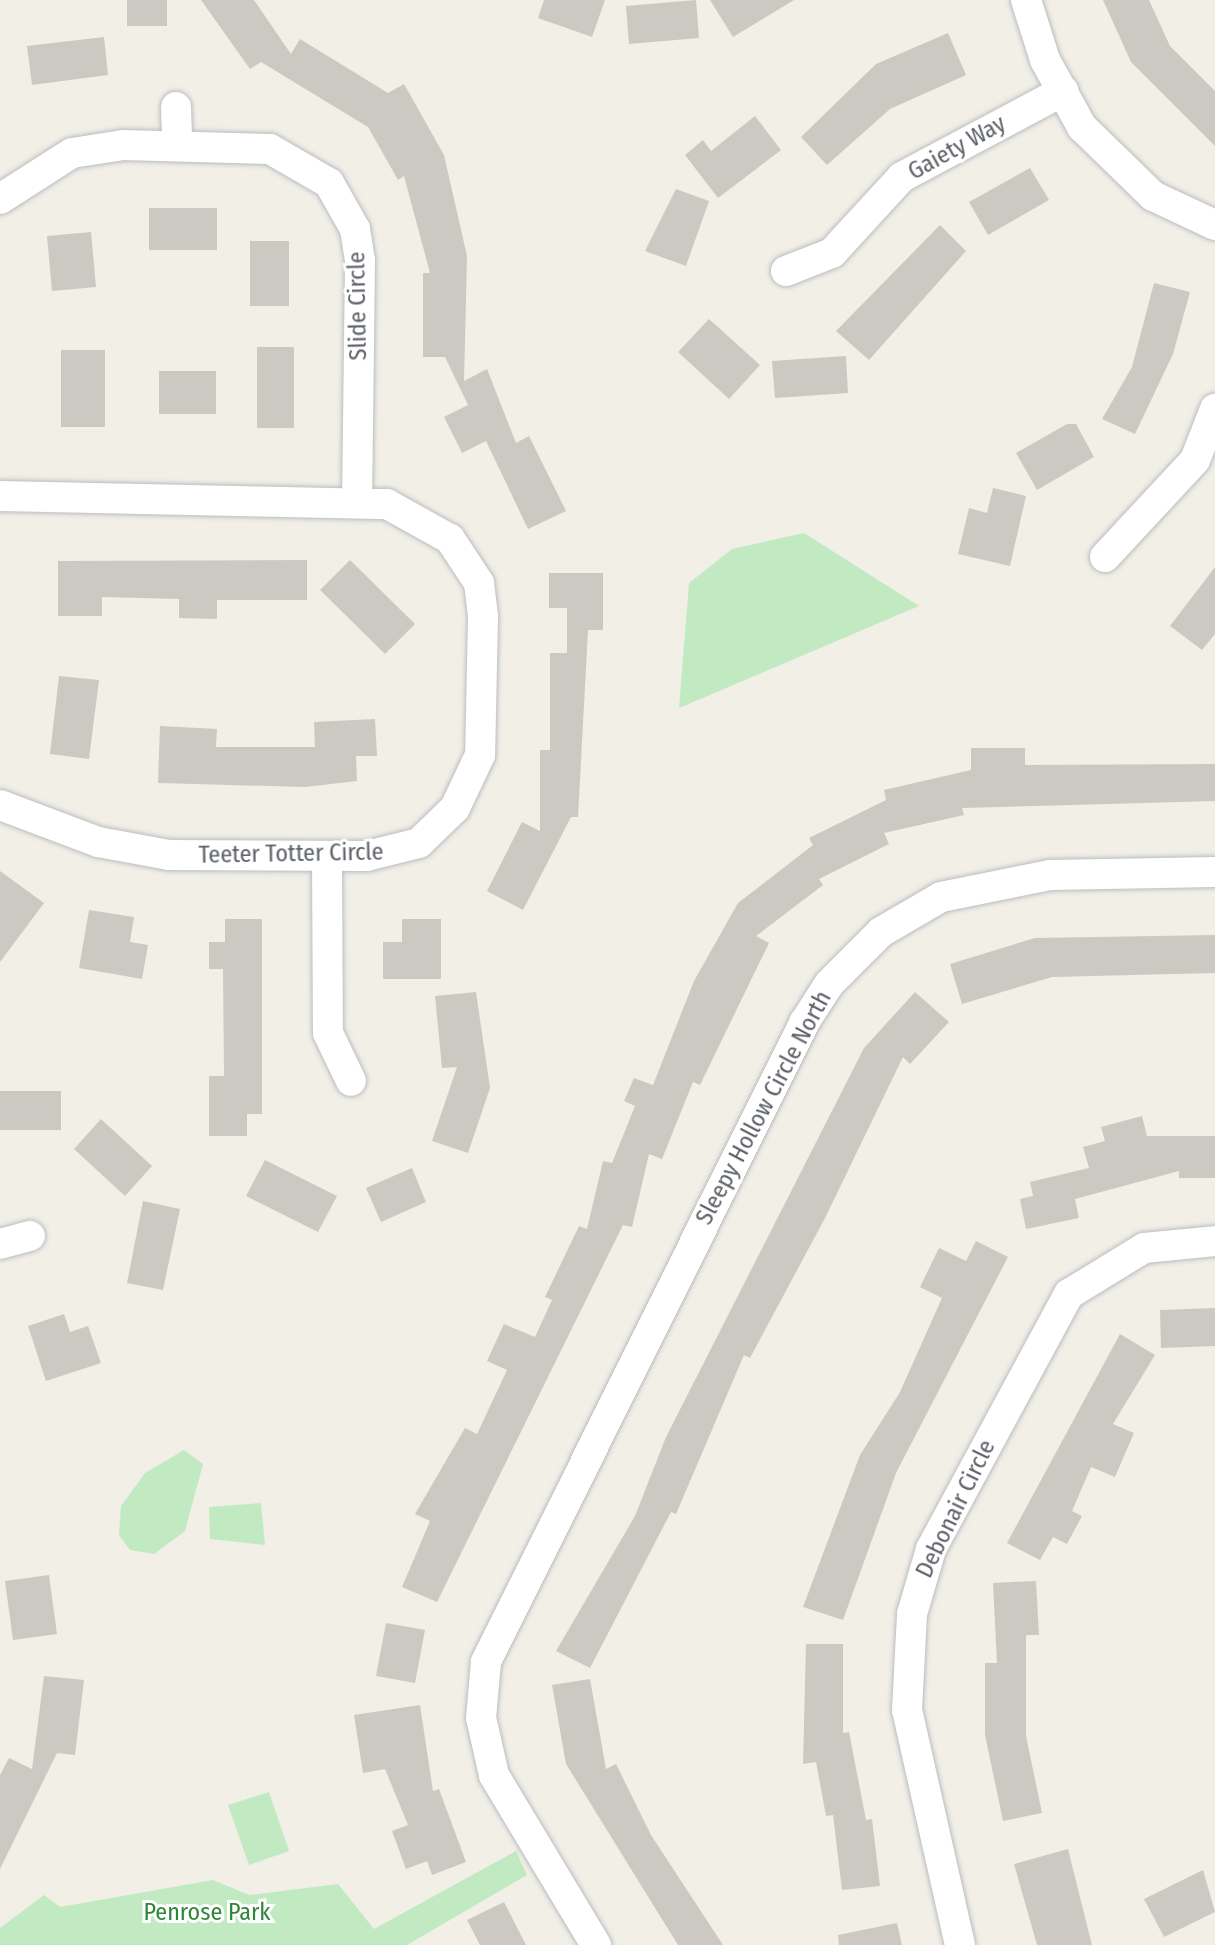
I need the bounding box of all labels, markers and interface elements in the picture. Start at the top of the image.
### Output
street label: Gaiety Way [903,109,1011,187]
street label: Slide Circle [343,251,373,361]
street label: Teeter Totter Circle [198,838,384,870]
street label: Sleepy Hollow Circle North [690,986,838,1230]
street label: Debonair Circle [910,1435,1002,1583]
park label: Penrose Park [143,1899,271,1927]

